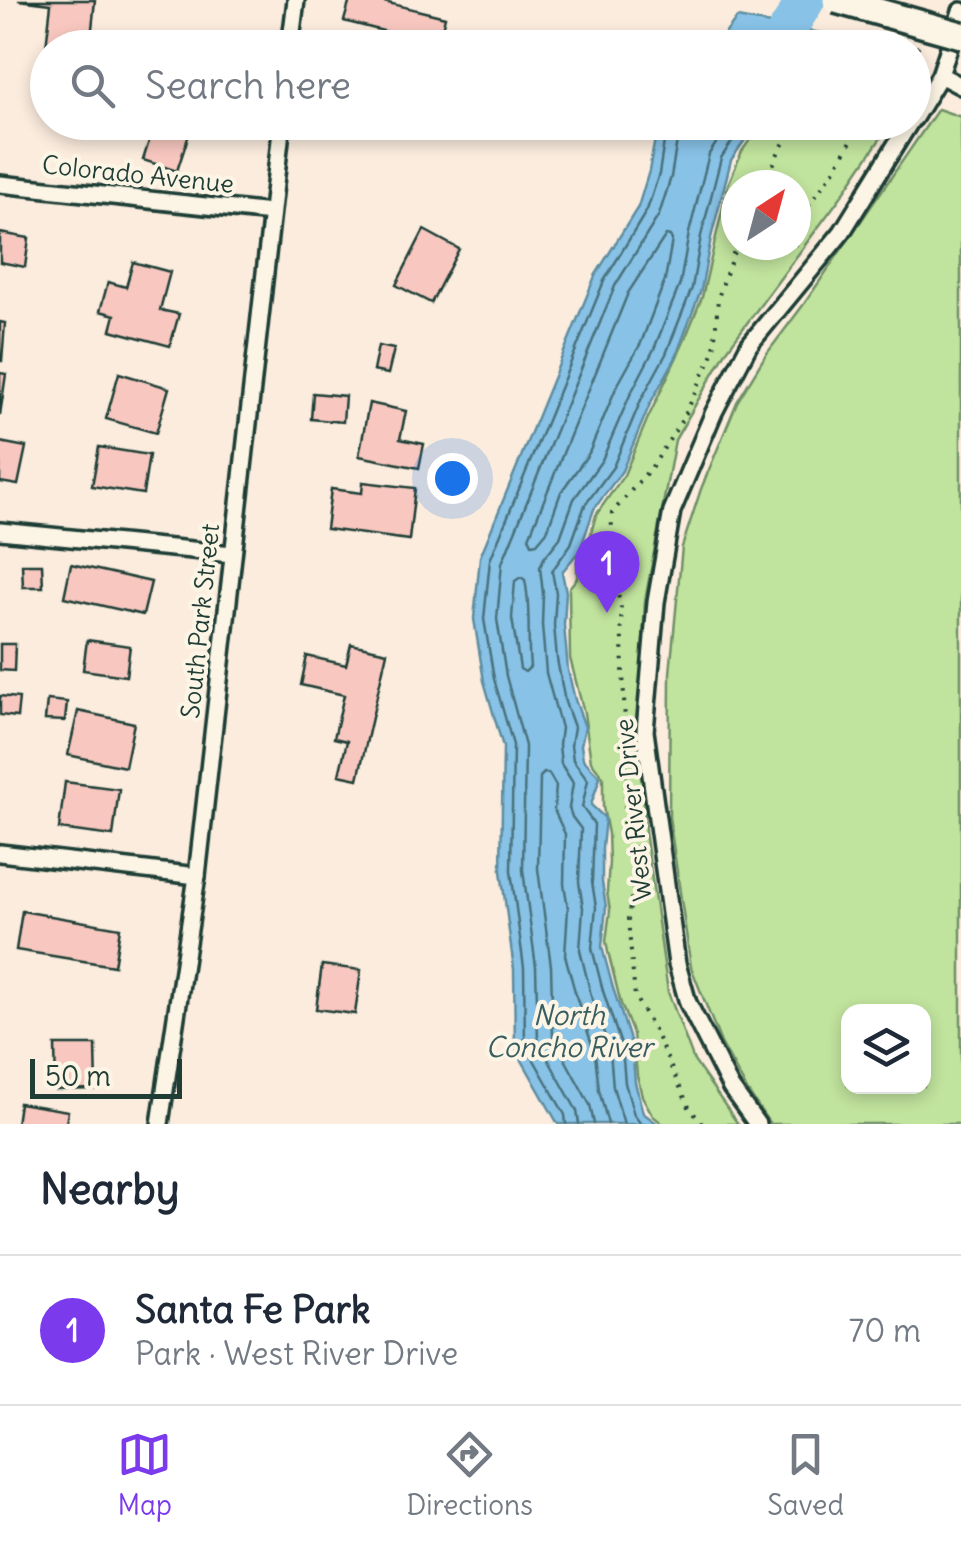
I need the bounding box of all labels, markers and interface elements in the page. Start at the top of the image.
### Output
search box [30,30,931,140]
icon: search [65,58,120,113]
text: Search here [145,62,351,109]
street label: Colorado Avenue [41,148,235,200]
north arrow [721,170,811,260]
your location [427,453,478,504]
street label: South Park Street [174,522,226,720]
pin: 1 [574,530,640,613]
street label: West River Drive [608,717,658,903]
water label: North Concho River [485,997,656,1065]
map controls [841,1004,931,1094]
button: layers [841,1004,931,1094]
scale bar [30,1054,182,1098]
text: 50 m [45,1058,111,1094]
text: Nearby [40,1163,179,1215]
text: Santa Fe Park [135,1286,371,1333]
text: 1 [66,1310,79,1351]
text: 70 m [849,1310,921,1351]
text: Park · West River Drive [135,1333,458,1374]
tab: Map [117,1427,172,1523]
tab: Directions [406,1427,533,1523]
tab: Saved [767,1427,844,1523]

